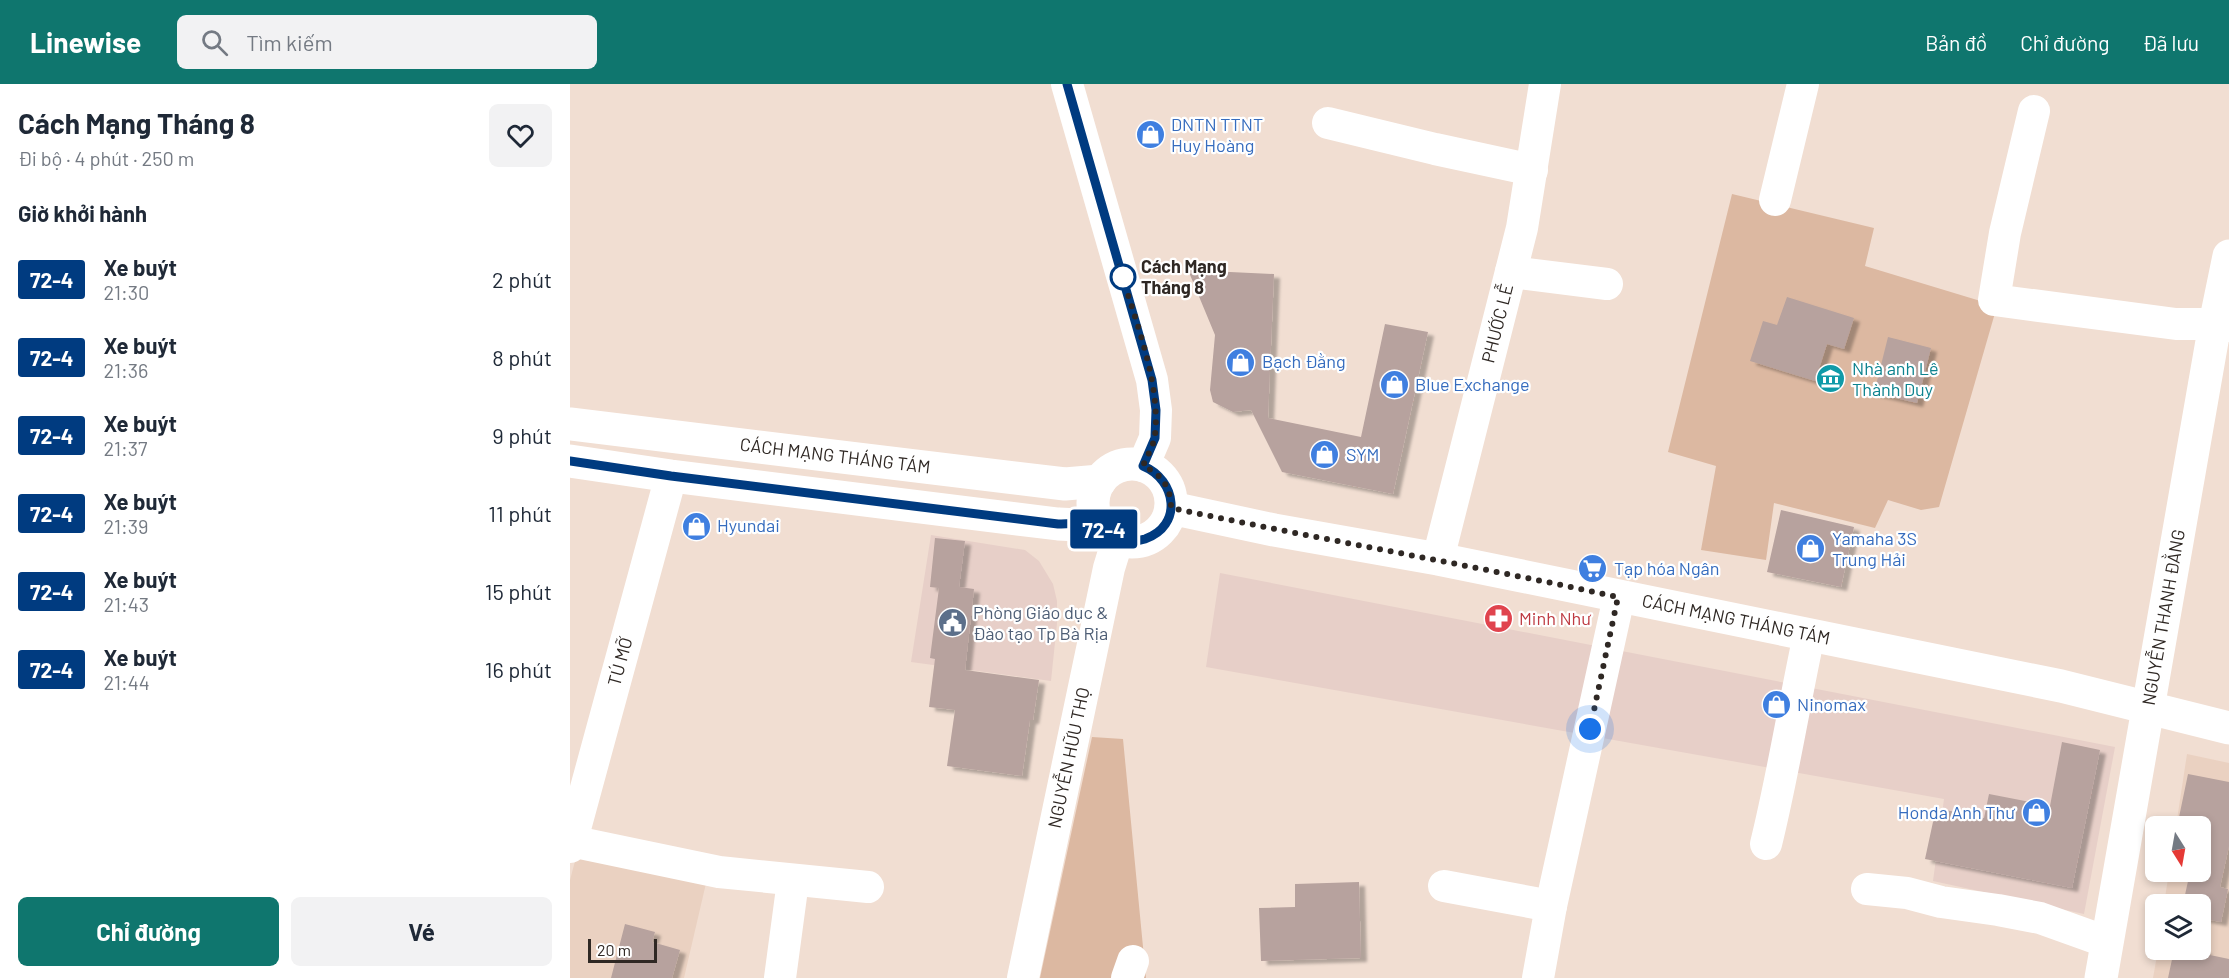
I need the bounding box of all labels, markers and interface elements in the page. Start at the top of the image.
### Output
search box [177,15,597,69]
text: Linewise [30,25,141,59]
icon: search [198,26,231,59]
text: Tìm kiếm [246,29,333,55]
text: Bản đồ [1925,30,1987,55]
text: Chỉ đường [2020,30,2109,55]
text: Đã lưu [2142,30,2199,55]
button: heart [489,104,552,167]
text: Cách Mạng Tháng 8 [18,106,255,140]
place label: DNTN TTNT Huy Hoàng [1171,113,1263,156]
shop icon: DNTN TTNT Huy Hoàng [1134,119,1166,151]
text: Đi bộ · 4 phút · 250 m [18,146,194,170]
text: Giờ khởi hành [18,200,147,226]
text: Xe buýt [103,254,177,280]
place label: Cách Mạng Tháng 8 [1141,255,1227,298]
marker: Cách Mạng Tháng 8 [1110,264,1136,290]
text: 2 phút [492,266,552,292]
text: 72-4 [30,267,73,292]
text: 21:30 [103,280,149,304]
street label: PHƯỚC LỄ [1476,281,1517,365]
text: Xe buýt [103,332,177,358]
text: 8 phút [492,344,552,370]
text: 72-4 [30,345,73,370]
shop icon: Bạch Đằng [1225,346,1257,378]
place label: Bạch Đằng [1262,350,1346,372]
place label: Nhà anh Lê Thành Duy [1852,357,1939,400]
text: 21:36 [103,358,148,382]
museum icon: Nhà anh Lê Thành Duy [1815,363,1847,395]
shop icon: Blue Exchange [1378,369,1410,401]
place label: Blue Exchange [1415,373,1530,395]
text: Xe buýt [103,410,177,436]
text: 9 phút [492,422,552,448]
text: 72-4 [30,423,73,448]
street label: CÁCH MẠNG THÁNG TÁM [739,433,932,478]
text: 21:37 [103,436,147,460]
shop icon: SYM [1309,439,1341,471]
place label: SYM [1346,443,1379,465]
text: Xe buýt [103,488,177,514]
text: 11 phút [488,500,552,526]
text: 72-4 [30,501,73,526]
shop icon: Hyundai [680,510,712,542]
line badge: 72-4 [1062,510,1146,548]
text: 21:39 [103,514,148,538]
place label: Hyundai [717,514,780,536]
text: 72-4 [1082,517,1126,542]
place label: Yamaha 3S Trung Hải [1832,527,1917,570]
street label: NGUYỄN THANH ĐẰNG [2137,528,2189,707]
shop icon: Yamaha 3S Trung Hải [1795,533,1827,565]
supermarket icon: Tạp hóa Ngân [1577,553,1609,585]
place label: Tạp hóa Ngân [1614,557,1719,579]
text: Xe buýt [103,566,177,592]
text: 15 phút [485,578,552,604]
text: 72-4 [30,579,73,604]
street label: CÁCH MẠNG THÁNG TÁM [1640,589,1832,649]
text: 21:43 [103,592,149,616]
place label: Phòng Giáo dục & Đào tạo Tp Bà Rịa [973,601,1108,644]
pharmacy icon: Minh Như [1482,603,1514,635]
public building icon: Phòng Giáo dục & Đào tạo Tp Bà Rịa [936,607,968,639]
place label: Minh Như [1519,607,1591,629]
street label: TÚ MỠ [602,634,637,688]
text: Xe buýt [103,644,177,670]
text: 16 phút [485,656,552,682]
text: 72-4 [30,657,73,682]
text: 21:44 [103,670,150,694]
street label: NGUYỄN HỮU THỌ [1043,685,1094,830]
shop icon: Ninomax [1760,689,1792,721]
place label: Ninomax [1797,693,1866,715]
your location [1575,714,1605,744]
shop icon: Honda Anh Thư [2020,797,2052,829]
place label: Honda Anh Thư [1898,801,2015,823]
north arrow [2145,816,2211,882]
map controls [2145,816,2211,960]
button: layers [2145,894,2211,960]
button: Chỉ đường [18,897,279,966]
button: Vé [291,897,552,966]
scale bar [588,936,657,964]
text: 20 m [597,940,631,959]

